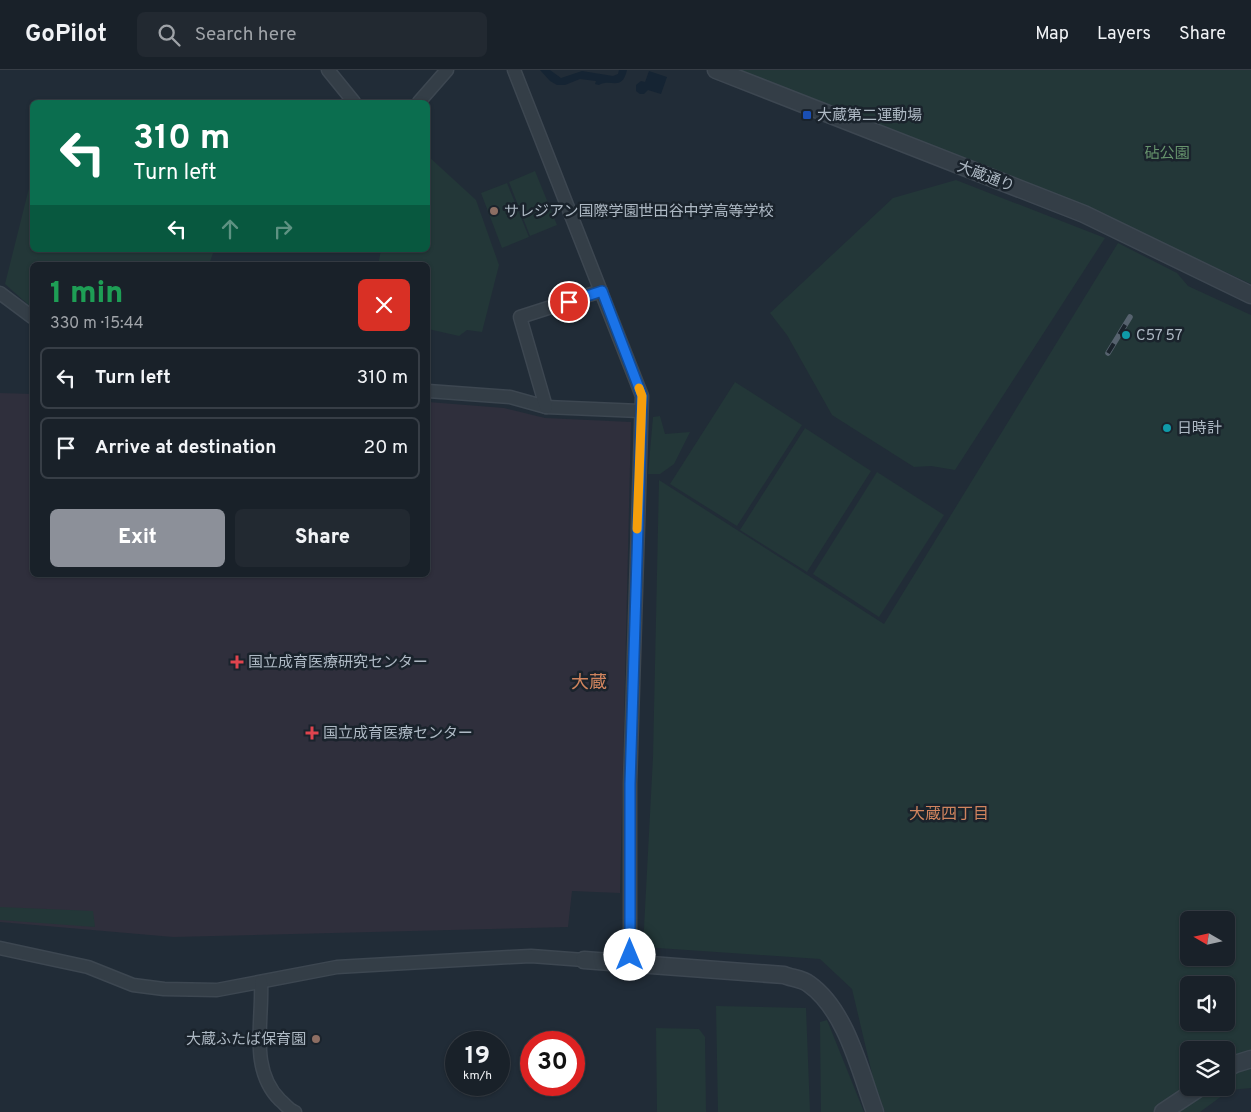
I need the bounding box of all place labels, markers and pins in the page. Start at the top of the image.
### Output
place label: 大蔵第二運動場 [817,107,922,126]
marker: 大蔵第二運動場 [801,109,813,121]
place label: サレジアン国際学園世田谷中学高等学校 [504,203,773,222]
marker: サレジアン国際学園世田谷中学高等学校 [488,205,500,217]
pin [548,281,590,323]
place label: C57 57 [1136,327,1183,346]
marker: C57 57 [1120,329,1132,341]
place label: 日時計 [1177,420,1222,439]
marker: 日時計 [1161,422,1173,434]
place label: 国立成育医療研究センター [248,654,428,673]
marker: 国立成育医療研究センター [230,655,244,669]
place label: 国立成育医療センター [323,725,473,744]
marker: 国立成育医療センター [305,726,319,740]
place label: 大蔵ふたば保育園 [186,1031,306,1050]
marker: 大蔵ふたば保育園 [310,1033,322,1045]

